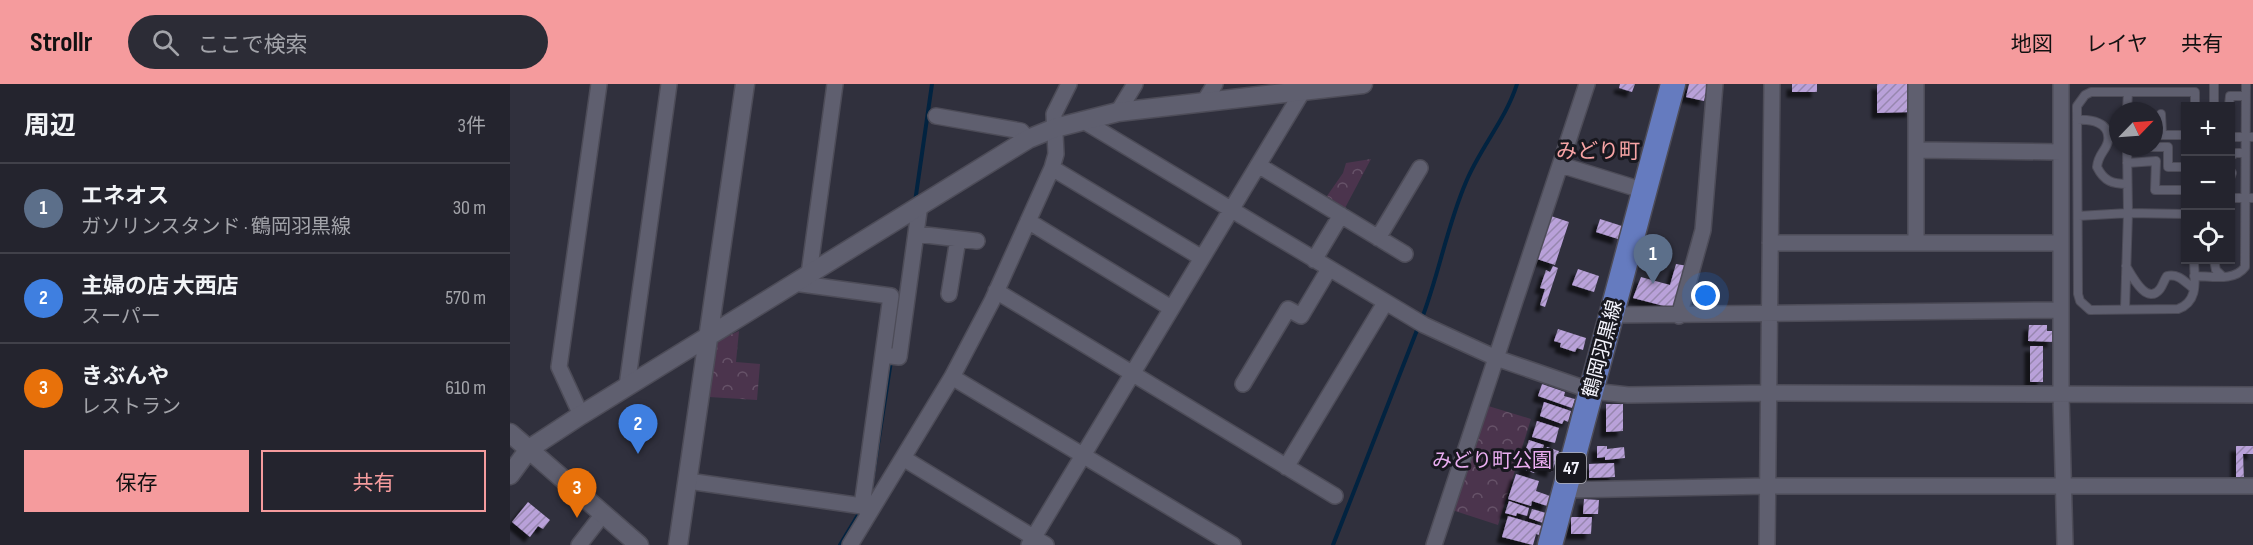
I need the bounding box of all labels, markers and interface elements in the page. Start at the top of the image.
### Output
search box [128,15,548,69]
text: Strollr [30,26,92,59]
icon: search [149,26,182,59]
text: ここで検索 [197,32,307,59]
text: 地図 [2011,32,2053,57]
text: レイヤ [2086,32,2148,57]
text: 共有 [2181,32,2223,57]
north arrow [2109,102,2163,156]
map controls [2181,102,2235,264]
button: + [2181,102,2235,156]
text: 周辺 [24,111,76,142]
text: 3件 [458,114,486,138]
district label: みどり町 [1556,139,1640,164]
button: − [2181,156,2235,210]
text: エネオス [81,183,169,210]
text: 1 [40,196,47,220]
text: 30 m [453,196,486,220]
button: locate [2181,210,2235,264]
text: ガソリンスタンド · 鶴岡羽黒線 [81,215,351,239]
pin: 1 [1634,234,1672,284]
text: 主婦の店 大西店 [81,273,238,300]
your location [1691,281,1720,310]
text: 2 [39,286,48,310]
text: 570 m [445,286,486,310]
street label: 鶴岡羽黒線 [1578,298,1628,400]
text: スーパー [81,305,161,329]
text: きぶんや [81,363,169,390]
text: 3 [39,376,48,400]
text: 610 m [445,376,486,400]
text: レストラン [81,395,181,419]
pin: 2 [618,404,658,454]
park label: みどり町公園 [1432,449,1552,473]
button: 保存 [24,450,249,512]
button: 共有 [261,450,486,512]
road number: 47 [1556,453,1586,483]
pin: 3 [558,468,596,518]

